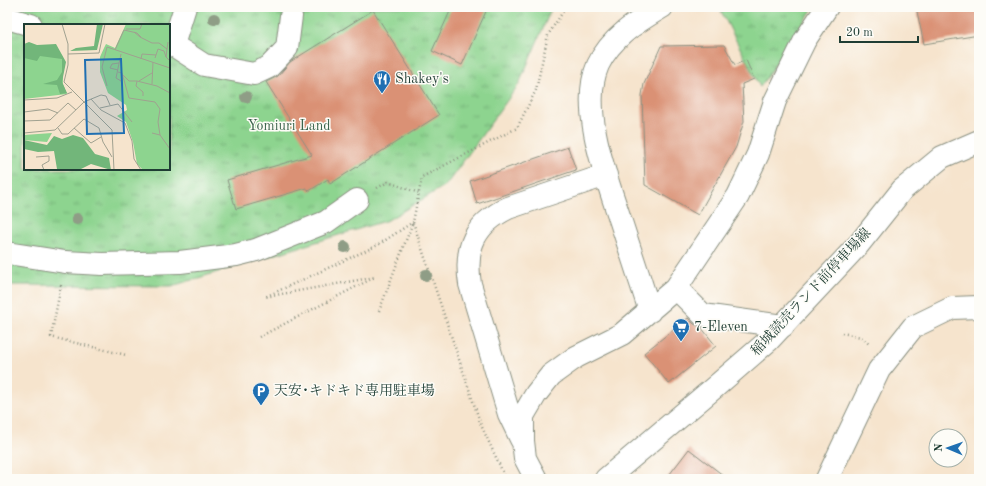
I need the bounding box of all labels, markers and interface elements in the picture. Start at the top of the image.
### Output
scale bar [840,18,918,44]
inset map [24,24,170,170]
text: 20 m [846,27,873,39]
restaurant icon: Shakey's [372,69,392,94]
place label: Shakey's [395,72,449,86]
park label: Yomiuri Land [247,119,331,133]
street label: 稲城読売ランド前停車場線 [748,225,873,358]
supermarket icon: 7-Eleven [671,317,691,342]
place label: 7-Eleven [694,320,748,334]
parking icon: 天安･キドキド専用駐車場 [251,381,271,406]
place label: 天安･キドキド専用駐車場 [274,383,435,398]
north arrow [928,428,968,468]
text: N [934,443,945,452]

